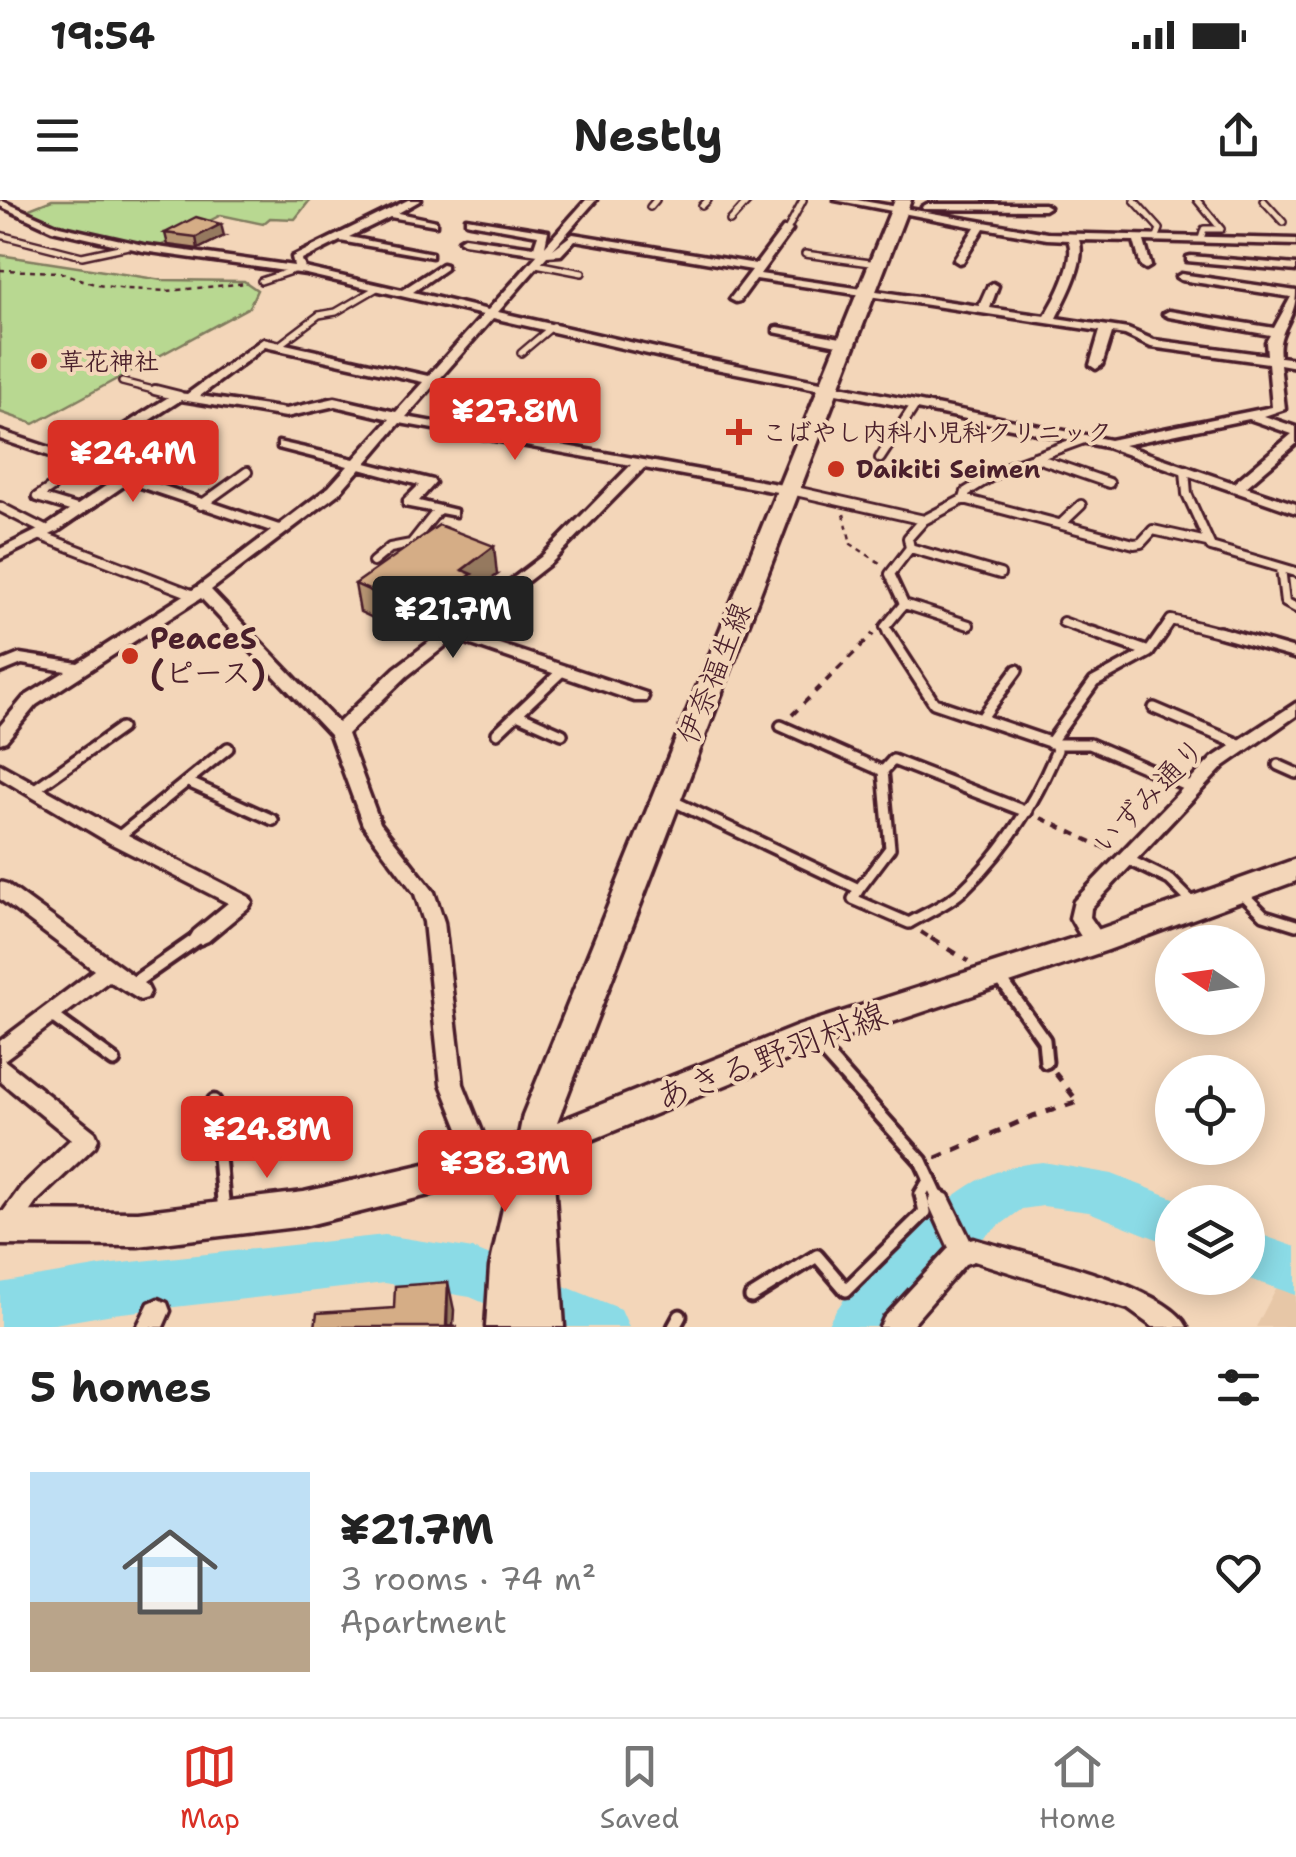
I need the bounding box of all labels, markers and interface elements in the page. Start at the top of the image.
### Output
text: 19:54 [50,10,155,61]
text: Nestly [573,105,723,165]
icon: menu [30,108,85,163]
icon: share [1211,108,1266,163]
place label: 草花神社 [59,344,159,378]
marker: 草花神社 [28,350,50,372]
pin: ¥27.8M [434,378,596,463]
text: ¥27.8M [452,389,578,432]
place label: こばやし内科小児科クリニック [762,415,1112,449]
marker: こばやし内科小児科クリニック [726,419,752,445]
pin: ¥24.4M [52,420,214,505]
text: ¥24.4M [70,431,196,474]
place label: Daikiti Seimen [856,452,1041,486]
marker: Daikiti Seimen [825,458,847,480]
pin: ¥21.7M [372,576,534,661]
text: ¥21.7M [394,587,512,630]
street label: 伊奈福生線 [666,596,761,750]
place label: PeaceS (ピース) [150,618,266,693]
marker: PeaceS (ピース) [119,645,141,667]
street label: いずみ通り [1083,728,1215,863]
north arrow [1155,925,1265,1035]
map controls [1155,925,1265,1295]
street label: あきる野羽村線 [648,990,893,1121]
button: locate [1155,1055,1265,1165]
pin: ¥24.8M [186,1096,348,1181]
text: ¥24.8M [203,1107,331,1150]
pin: ¥38.3M [424,1130,586,1215]
text: ¥38.3M [440,1141,570,1184]
button: layers [1155,1185,1265,1295]
text: 5 homes [30,1359,211,1415]
icon: filters [1211,1360,1266,1415]
text: ¥21.7M [340,1501,494,1557]
icon: home [110,1512,230,1632]
icon: heart [1211,1545,1266,1600]
text: 3 rooms · 74 m² [340,1557,596,1600]
text: Apartment [340,1600,507,1643]
tab: Map [180,1739,240,1837]
tab: Saved [600,1739,679,1837]
tab: Home [1039,1739,1116,1837]

